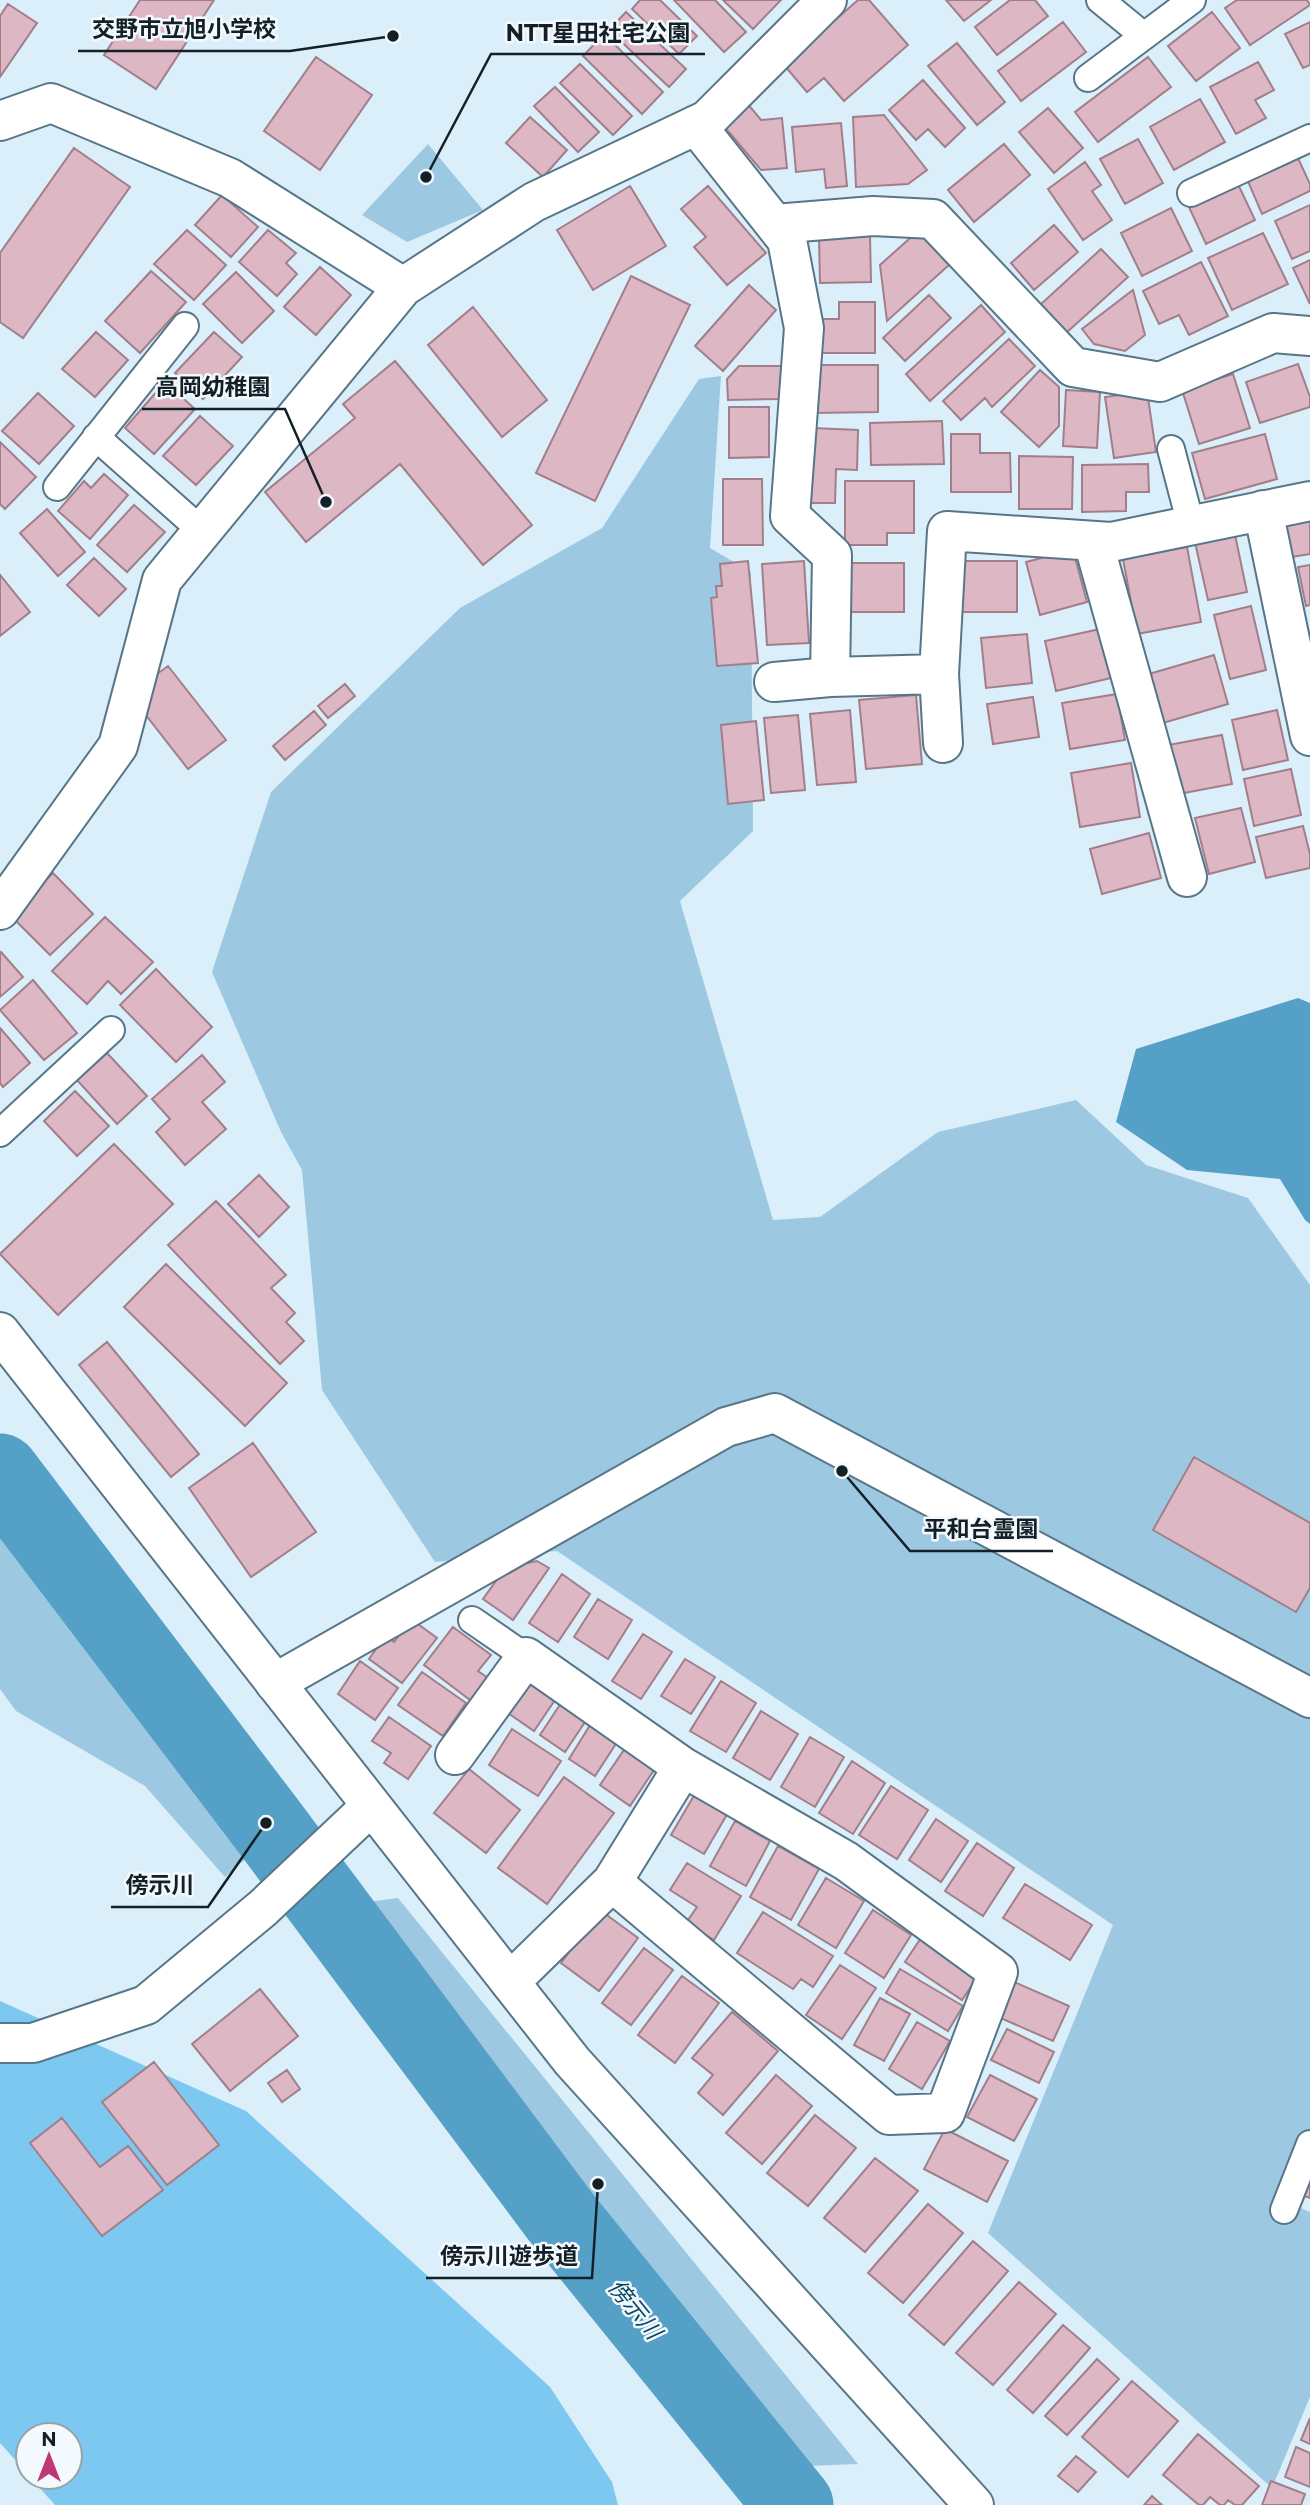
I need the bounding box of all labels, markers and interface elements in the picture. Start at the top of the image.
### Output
callout: 交野市立旭小学校 [78,7,290,51]
callout: NTT星田社宅公園 [491,10,705,54]
text: 交野市立旭小学校 [92,15,276,43]
text: NTT星田社宅公園 [505,19,691,47]
callout: 高岡幼稚園 [142,365,285,409]
text: 高岡幼稚園 [156,373,271,401]
callout: 平和台霊園 [910,1507,1053,1551]
text: 平和台霊園 [924,1515,1039,1543]
callout: 傍示川 [111,1863,208,1907]
text: 傍示川 [126,1871,195,1899]
callout: 傍示川遊歩道 [426,2234,592,2278]
text: 傍示川遊歩道 [440,2242,578,2270]
water label: 傍示川 [602,2273,669,2347]
north arrow [14,2421,84,2491]
text: N [41,2428,57,2451]

